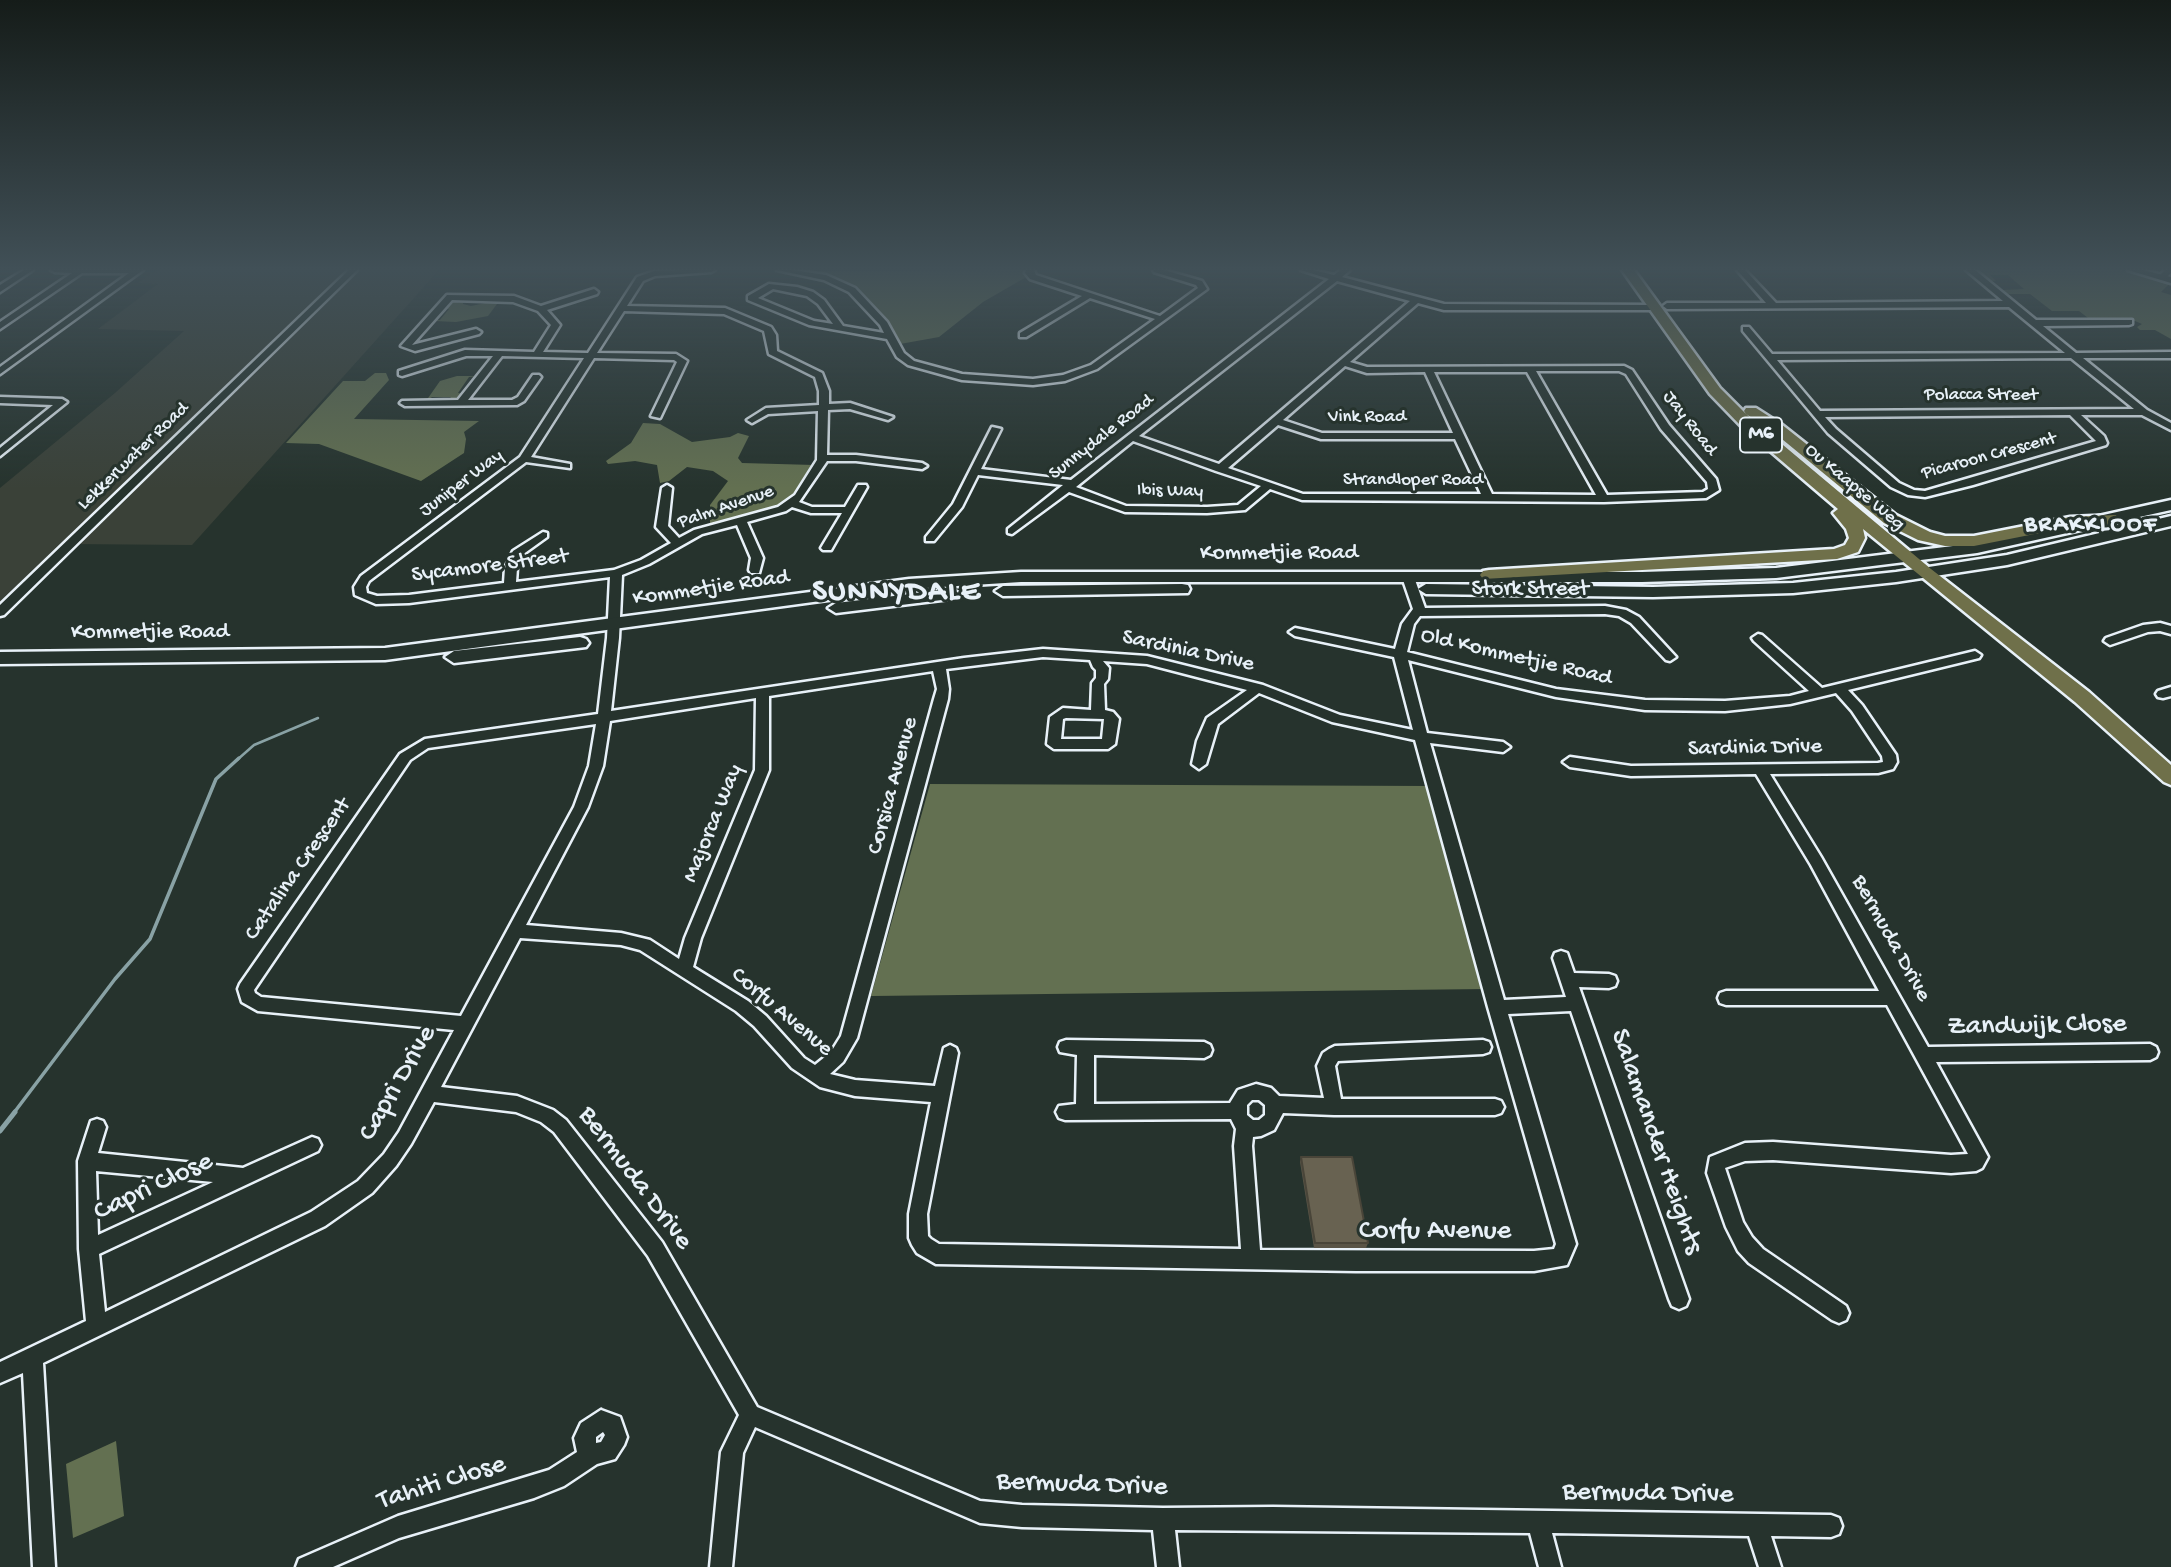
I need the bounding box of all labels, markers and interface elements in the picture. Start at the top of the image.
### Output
street label: Polacca Street [1924,385,2038,407]
street label: Jay Road [1657,387,1721,461]
street label: Sunnydale Road [1045,390,1159,486]
street label: Lekkerwater Road [74,398,194,516]
street label: Vink Road [1328,407,1406,429]
road number: M6 [1740,418,1782,452]
street label: Picaroon Crescent [1919,428,2059,486]
street label: Ou Kaapse Weg [1799,439,1909,537]
street label: Juniper Way [416,445,508,523]
street label: Strandloper Road [1343,470,1483,492]
street label: Ibis Way [1137,480,1203,504]
street label: Palm Avenue [675,481,777,535]
district label: BRAKKLOOF [2025,512,2157,540]
street label: Kommetjie Road [1200,540,1358,568]
street label: Sycamore Street [410,544,570,590]
street label: Kommetjie Road [631,564,791,614]
district label: SUNNYDALE [814,576,980,612]
street label: Stork Street [1471,576,1589,604]
street label: Kommetjie Road [71,619,229,647]
street label: Old Kommetjie Road [1418,623,1614,693]
street label: Sardinia Drive [1119,625,1257,679]
street label: Corsica Avenue [862,714,926,858]
street label: Sardinia Drive [1688,734,1822,764]
street label: Majorca Way [678,761,750,887]
street label: Catalina Crescent [240,793,358,947]
street label: Bermuda Drive [1844,871,1936,1007]
street label: Corfu Avenue [724,962,838,1064]
street label: Zandwijk Close [1947,1009,2127,1045]
street label: Capri Drive [352,1020,446,1148]
street label: Salamander Heights [1601,1025,1709,1259]
street label: Bermuda Drive [569,1100,699,1258]
street label: Capri Close [89,1146,219,1230]
street label: Corfu Avenue [1359,1216,1511,1250]
street label: Tahiti Close [374,1449,510,1519]
street label: Bermuda Drive [996,1466,1168,1506]
street label: Bermuda Drive [1562,1477,1734,1513]

